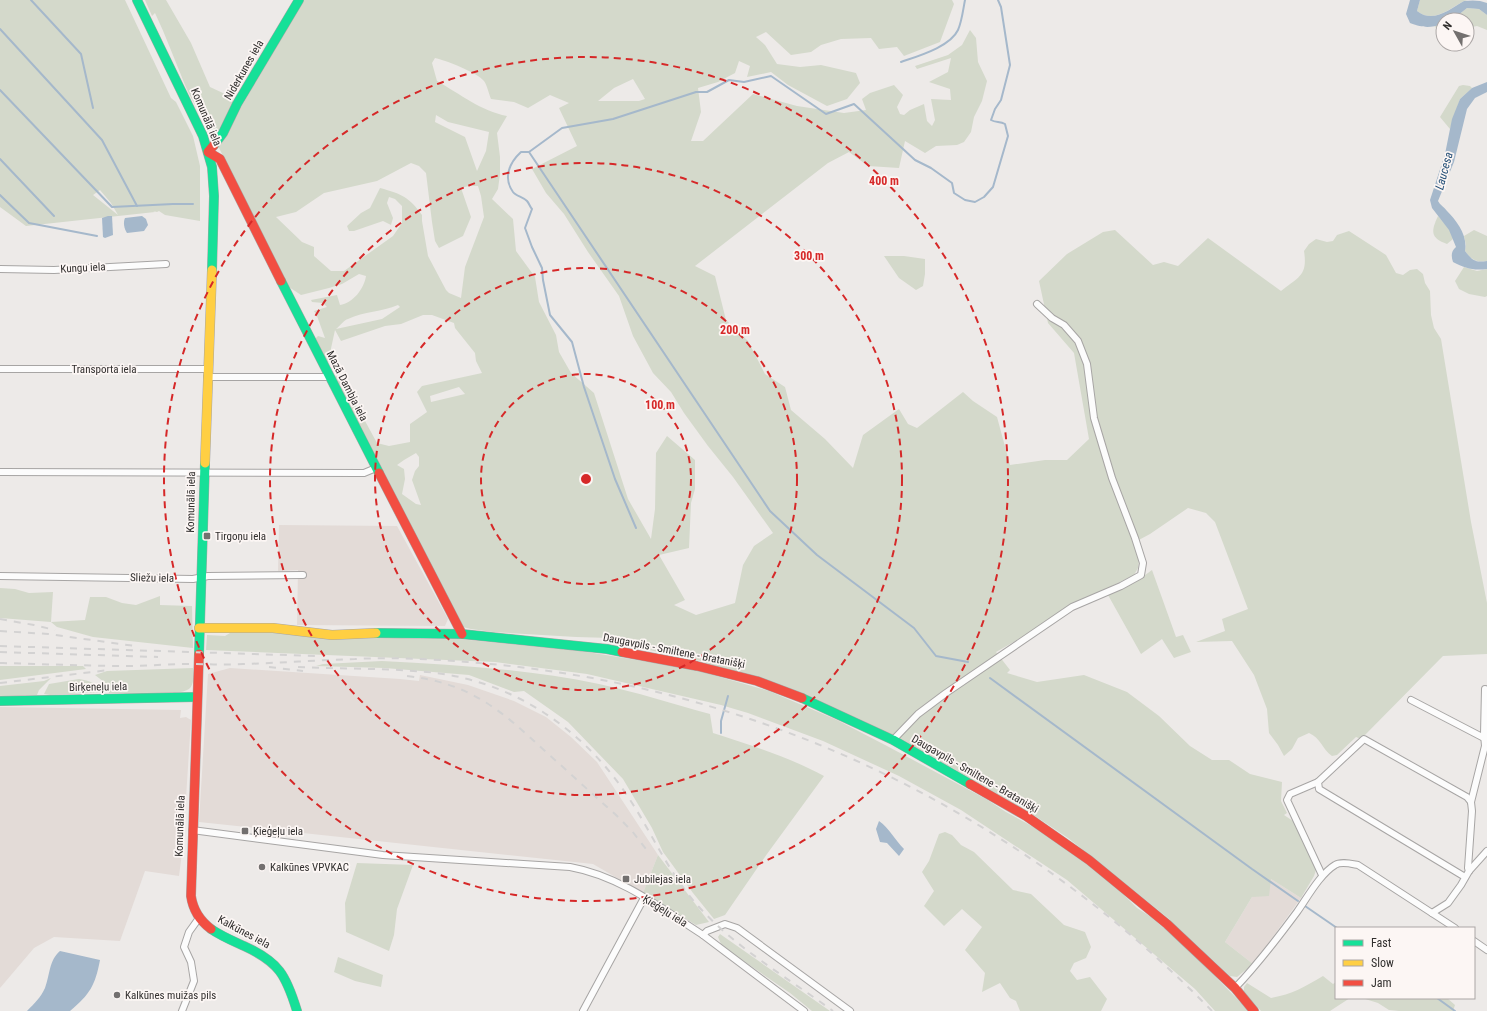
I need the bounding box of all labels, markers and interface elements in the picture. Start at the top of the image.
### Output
north arrow [1435,12,1475,52]
text: N [1440,19,1455,33]
street label: Niderkunes iela [222,38,266,102]
street label: Komunālā iela [188,86,224,148]
water label: Laucesa [1432,151,1456,191]
text: 400 m [869,174,899,188]
text: 300 m [794,249,824,263]
street label: Kungu iela [60,260,106,276]
text: 200 m [720,323,750,337]
street label: Mazā Dambja iela [324,349,370,423]
street label: Transporta iela [71,363,137,376]
text: 100 m [645,398,675,412]
street label: Komunālā iela [184,471,198,533]
centre of rings [579,472,593,486]
place label: Tirgoņu iela [215,530,266,543]
marker: Tirgoņu iela [202,531,212,541]
street label: Sliežu iela [130,571,174,585]
street label: Daugavpils - Smiltene - Bratanišķi [602,631,746,671]
street label: Birķeneļu iela [69,680,127,694]
street label: Daugavpils - Smiltene - Bratanišķi [909,732,1041,816]
street label: Komunālā iela [172,795,188,857]
place label: Ķieģeļu iela [253,825,303,838]
marker: Ķieģeļu iela [240,826,250,836]
place label: Kalkūnes VPVKAC [270,861,349,874]
marker: Kalkūnes VPVKAC [257,862,267,872]
place label: Jubilejas iela [634,873,691,886]
marker: Jubilejas iela [621,874,631,884]
street label: Ķieģeļu iela [640,892,690,930]
street label: Kalkūnes iela [216,913,272,951]
legend [1335,927,1475,999]
text: Fast [1371,936,1392,950]
text: Slow [1371,956,1394,970]
text: Jam [1371,976,1392,990]
place label: Kalkūnes muižas pils [125,989,216,1002]
marker: Kalkūnes muižas pils [112,990,122,1000]

